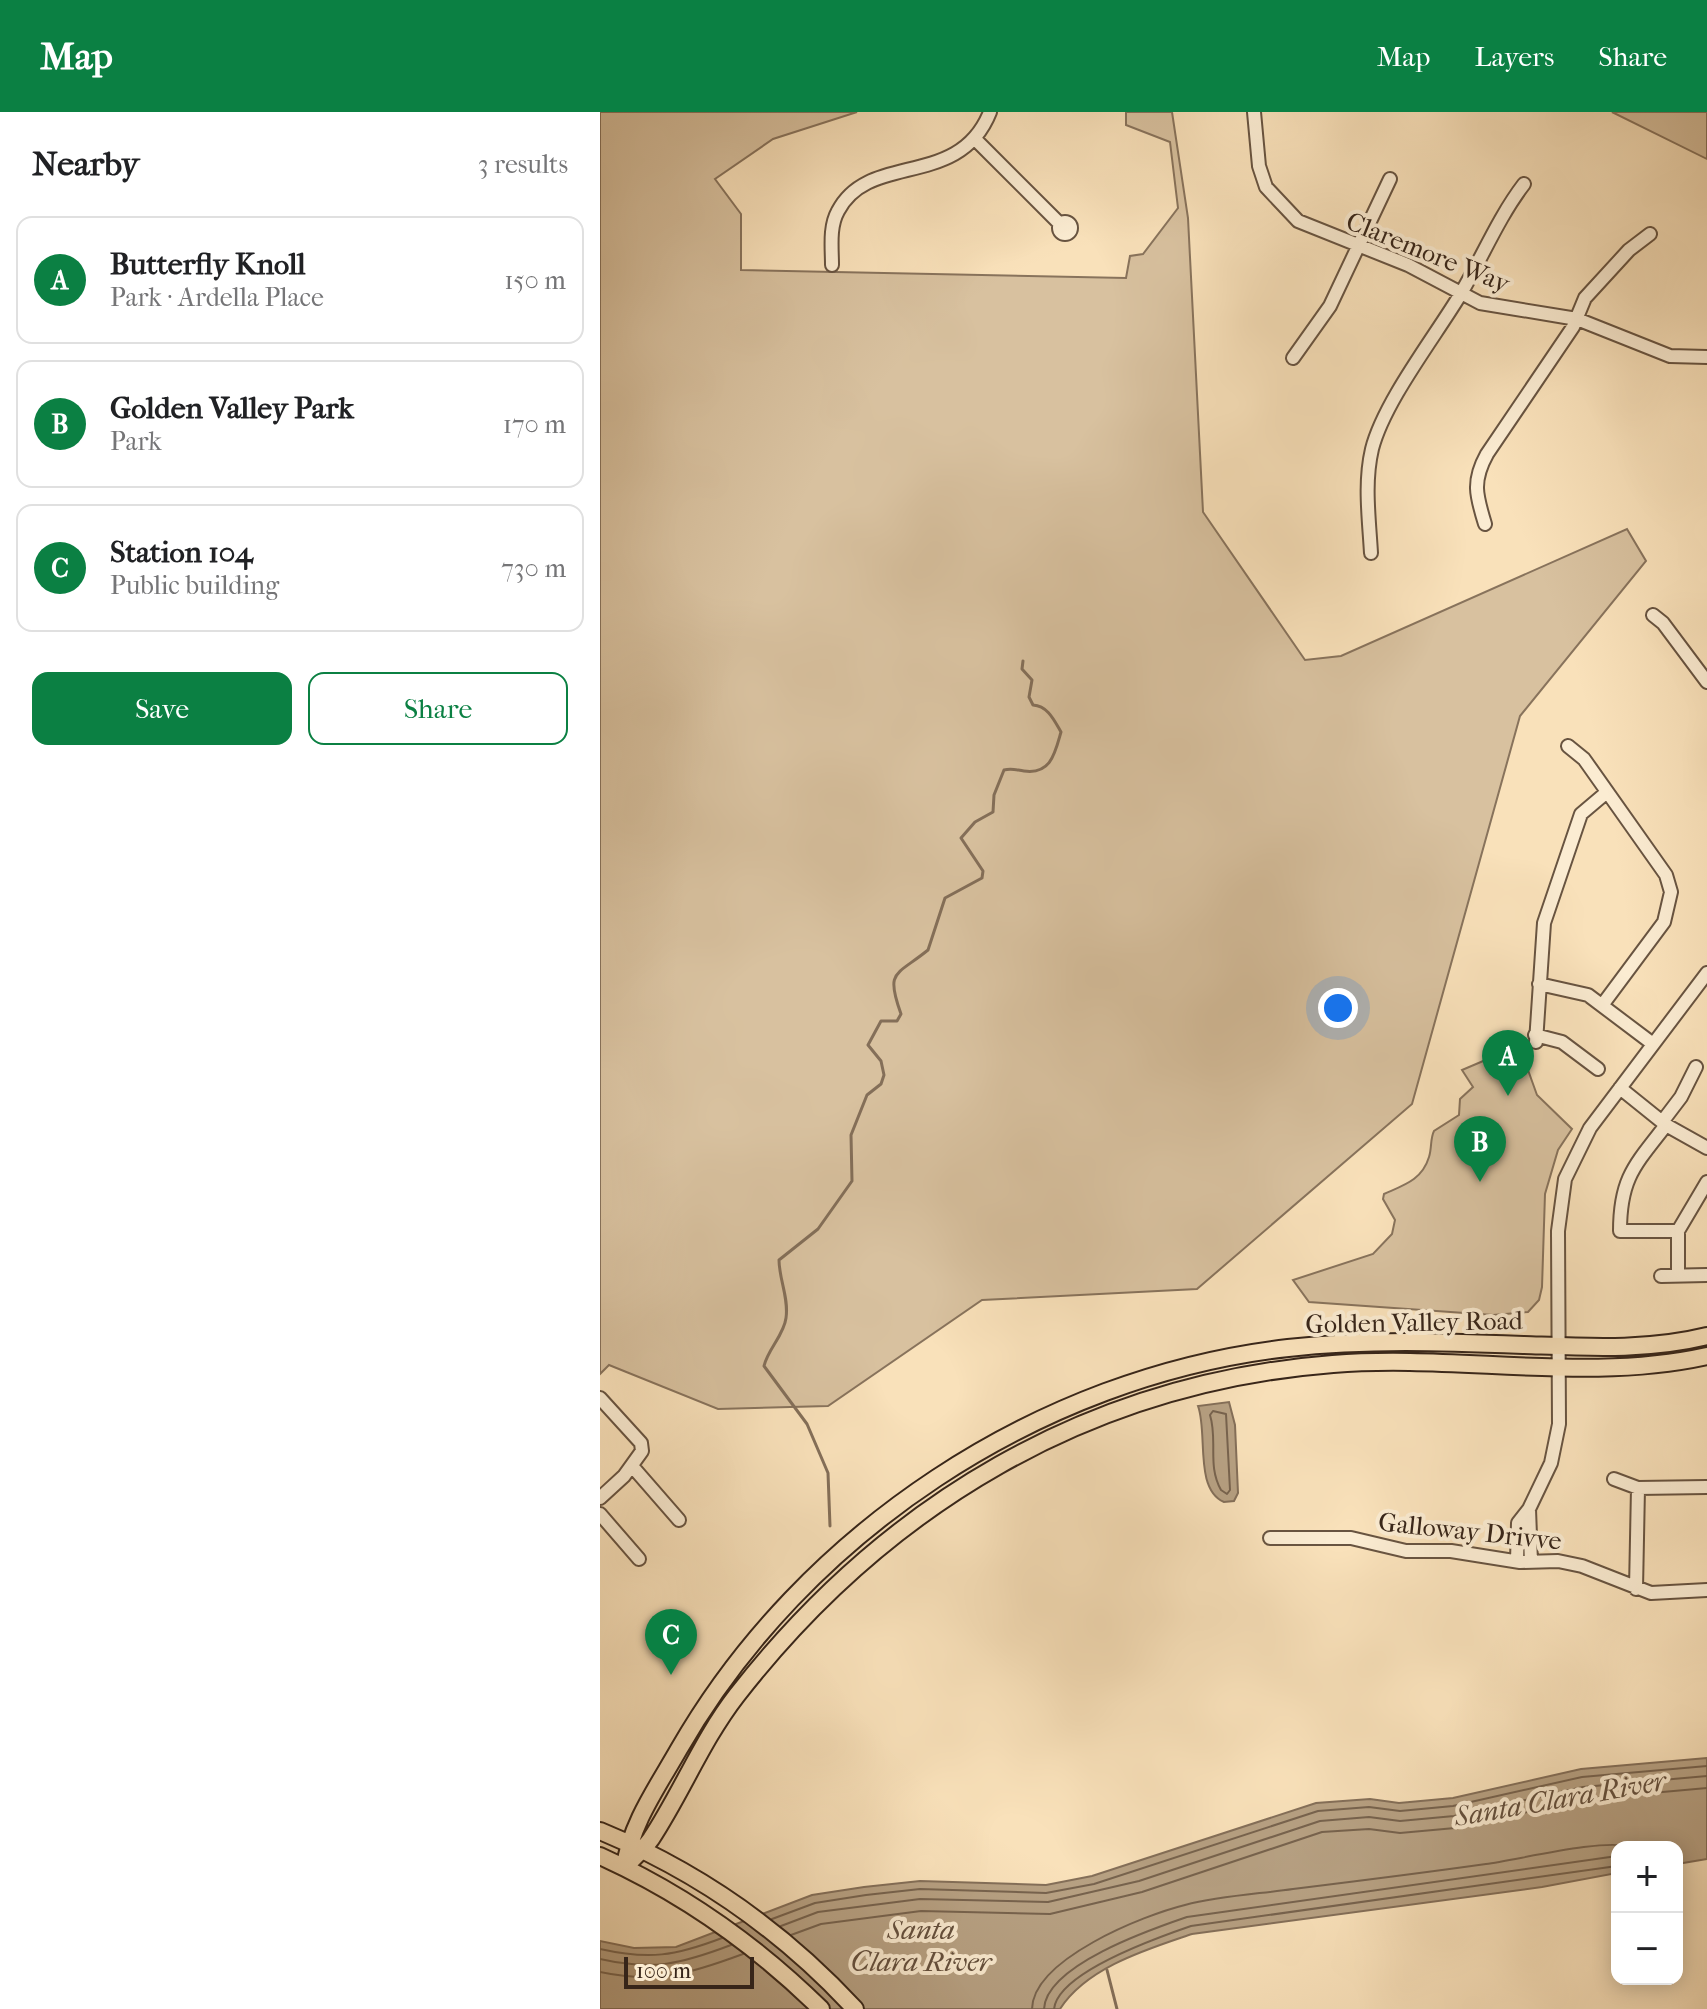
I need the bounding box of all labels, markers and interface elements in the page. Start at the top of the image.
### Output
text: Map [40,34,113,79]
text: Map [1377,40,1430,73]
text: Layers [1474,40,1554,73]
text: Share [1598,40,1667,73]
text: Nearby [32,144,139,184]
text: 3 results [478,149,568,180]
street label: Claremore Way [1342,206,1515,300]
text: Butterfly Knoll [110,247,306,282]
text: A [52,265,68,296]
text: 150 m [504,265,566,296]
text: Park · Ardella Place [110,282,324,313]
text: Golden Valley Park [110,391,354,426]
text: B [52,409,68,440]
text: 170 m [503,409,566,440]
text: Park [110,426,162,457]
text: Station 104 [110,535,253,570]
text: C [51,553,69,584]
text: 730 m [501,553,566,584]
text: Public building [110,570,279,601]
button: Save [32,672,292,745]
button: Share [308,672,568,745]
your location [1318,988,1358,1028]
pin: A [1482,1030,1534,1096]
pin: B [1454,1116,1506,1182]
street label: Golden Valley Road [1305,1305,1524,1340]
street label: Galloway Drivve [1377,1506,1563,1557]
pin: C [645,1609,697,1675]
water label: Santa Clara River [1451,1763,1671,1833]
map controls [1611,1841,1683,1985]
button: + [1611,1841,1683,1913]
water label: Santa Clara River [851,1913,994,1978]
button: − [1611,1913,1683,1985]
scale bar [624,1953,754,1989]
text: 100 m [636,1958,691,1984]

